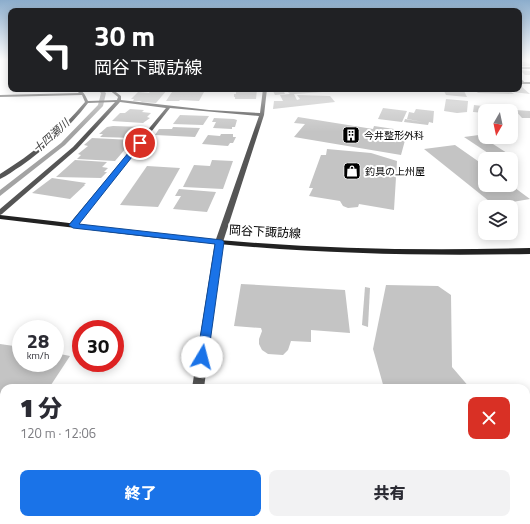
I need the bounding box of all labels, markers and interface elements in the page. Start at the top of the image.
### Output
text: 30 m [94,14,155,57]
icon: left [28,24,80,76]
text: 岡谷下諏訪線 [94,54,202,81]
north arrow [478,104,518,144]
map controls [478,104,518,240]
water label: 十四瀬川 [29,115,73,157]
building icon: 今井整形外科 [341,125,361,145]
pin [123,126,157,160]
place label: 今井整形外科 [364,128,424,143]
icon: arrive [129,132,151,154]
button: search [478,152,518,192]
shop icon: 釣具の上州屋 [342,161,362,181]
place label: 釣具の上州屋 [365,164,425,179]
button: layers [478,200,518,240]
street label: 岡谷下諏訪線 [229,220,301,243]
speed limit sign: 30 [72,320,124,372]
text: 28 [27,325,49,356]
position arrow [181,336,223,378]
text: km/h [27,348,49,363]
text: 1 分 [20,390,62,426]
button: close [468,397,510,439]
text: 120 m · 12:06 [20,423,96,443]
button: 終了 [20,470,261,516]
button: 共有 [269,470,510,516]

